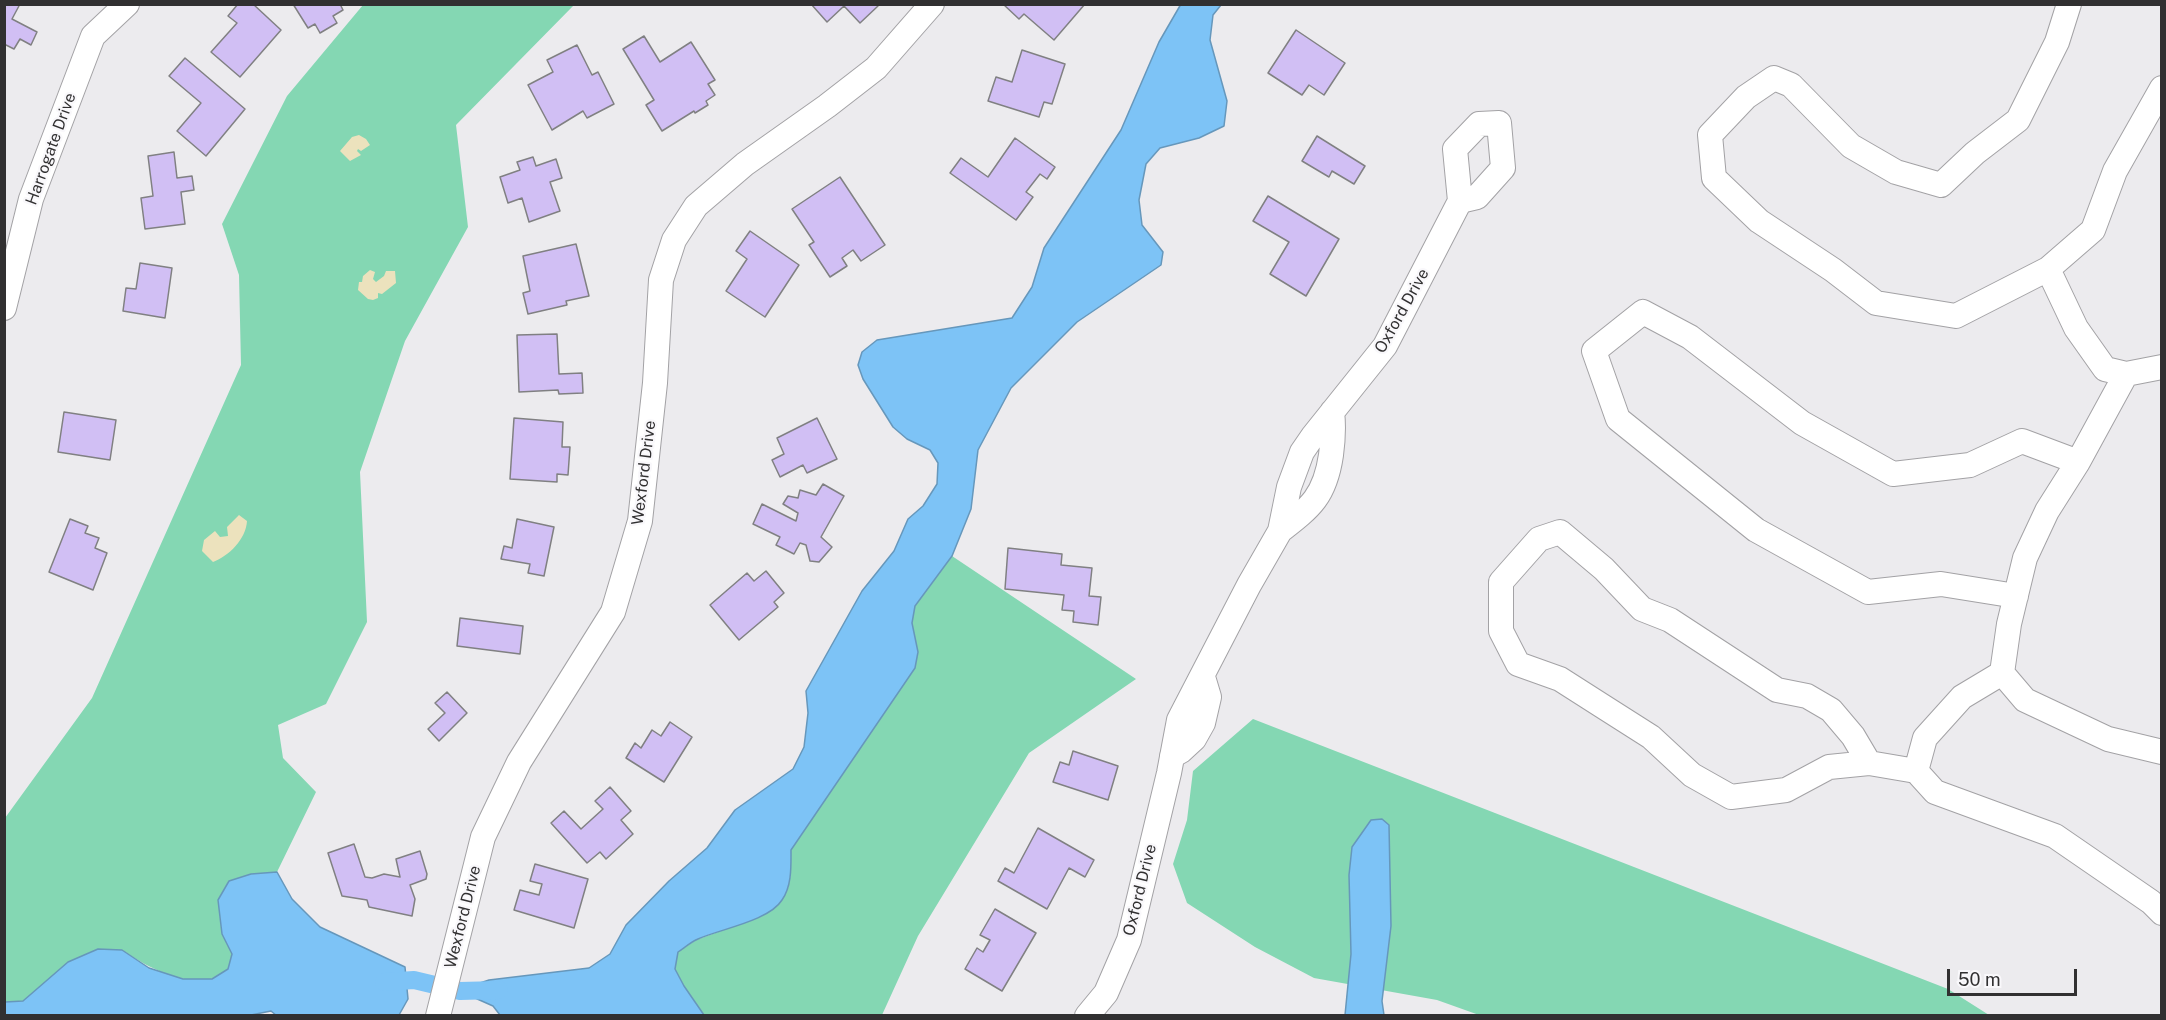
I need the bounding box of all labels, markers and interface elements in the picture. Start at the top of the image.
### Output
street label: Harrogate Drive [22,90,80,208]
street label: Oxford Drive [1371,265,1433,357]
street label: Wexford Drive [628,420,660,526]
street label: Oxford Drive [1119,842,1161,938]
street label: Wexford Drive [441,864,485,970]
scale bar [1950,957,2080,995]
text: 50 m [1958,969,2001,990]

